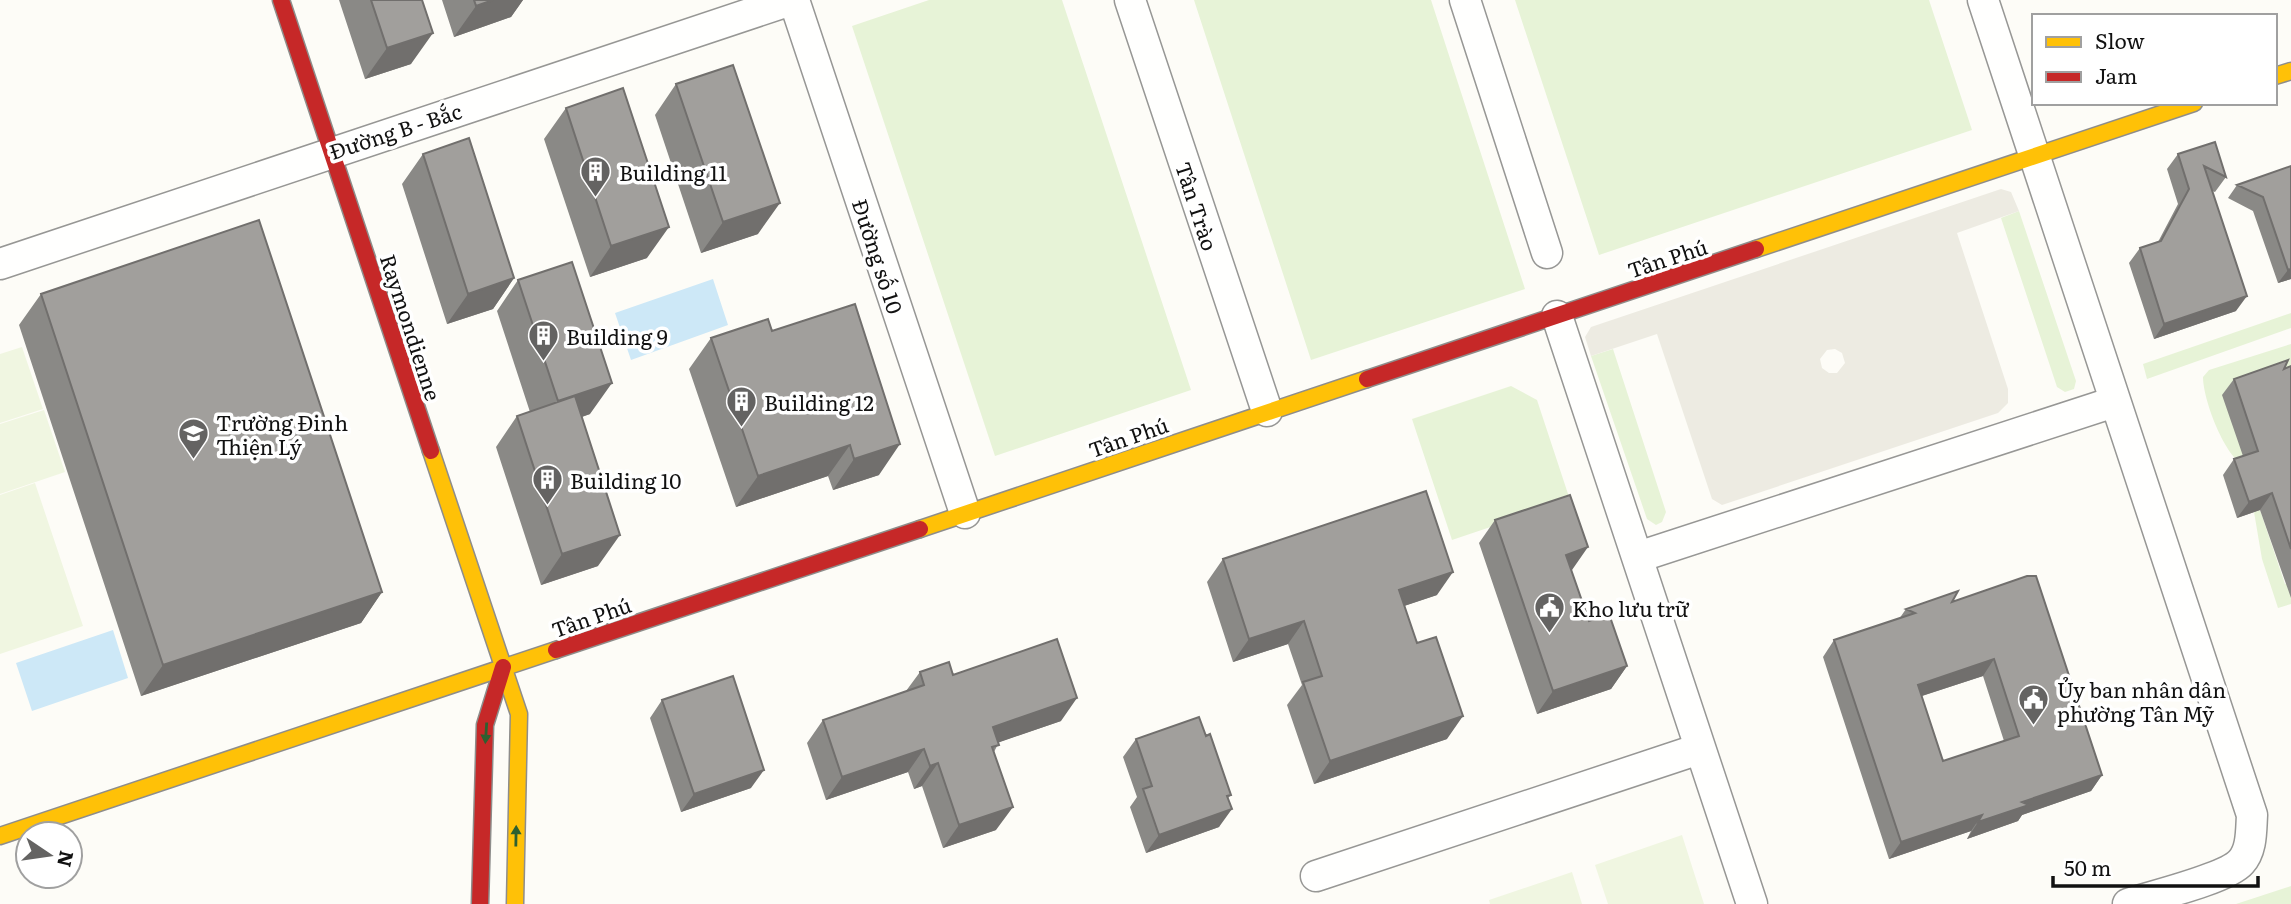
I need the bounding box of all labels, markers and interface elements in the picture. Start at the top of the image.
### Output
legend [2032,14,2277,105]
text: Slow [2095,24,2145,55]
text: Jam [2095,59,2137,90]
street label: Đường B - Bắc [325,94,465,166]
building icon: Building 11 [579,154,613,198]
place label: Building 11 [619,156,727,187]
street label: Tân Trào [1169,158,1227,254]
street label: Đường số 10 [846,195,912,317]
street label: Tân Phú [1623,229,1711,285]
street label: Raymondienne [374,250,450,404]
building icon: Building 9 [526,318,560,362]
place label: Building 9 [566,320,668,351]
building icon: Building 12 [724,384,758,428]
place label: Building 12 [764,386,874,417]
place label: Trường Đinh Thiện Lý [216,406,348,461]
street label: Tân Phú [1084,408,1172,464]
school or university icon: Trường Đinh Thiện Lý [176,416,210,460]
building icon: Building 10 [530,462,564,506]
place label: Building 10 [570,464,681,495]
street label: Tân Phú [547,588,635,644]
public building icon: Kho lưu trữ [1532,590,1566,634]
place label: Kho lưu trữ [1572,592,1690,623]
place label: Ủy ban nhân dân phường Tân Mỹ [2057,673,2226,728]
public building icon: Ủy ban nhân dân phường Tân Mỹ [2017,683,2051,727]
one-way arrow [480,722,491,744]
north arrow [14,820,84,890]
one-way arrow [511,825,522,847]
scale bar [2053,844,2258,888]
text: N [51,848,82,870]
text: 50 m [2064,851,2111,882]

